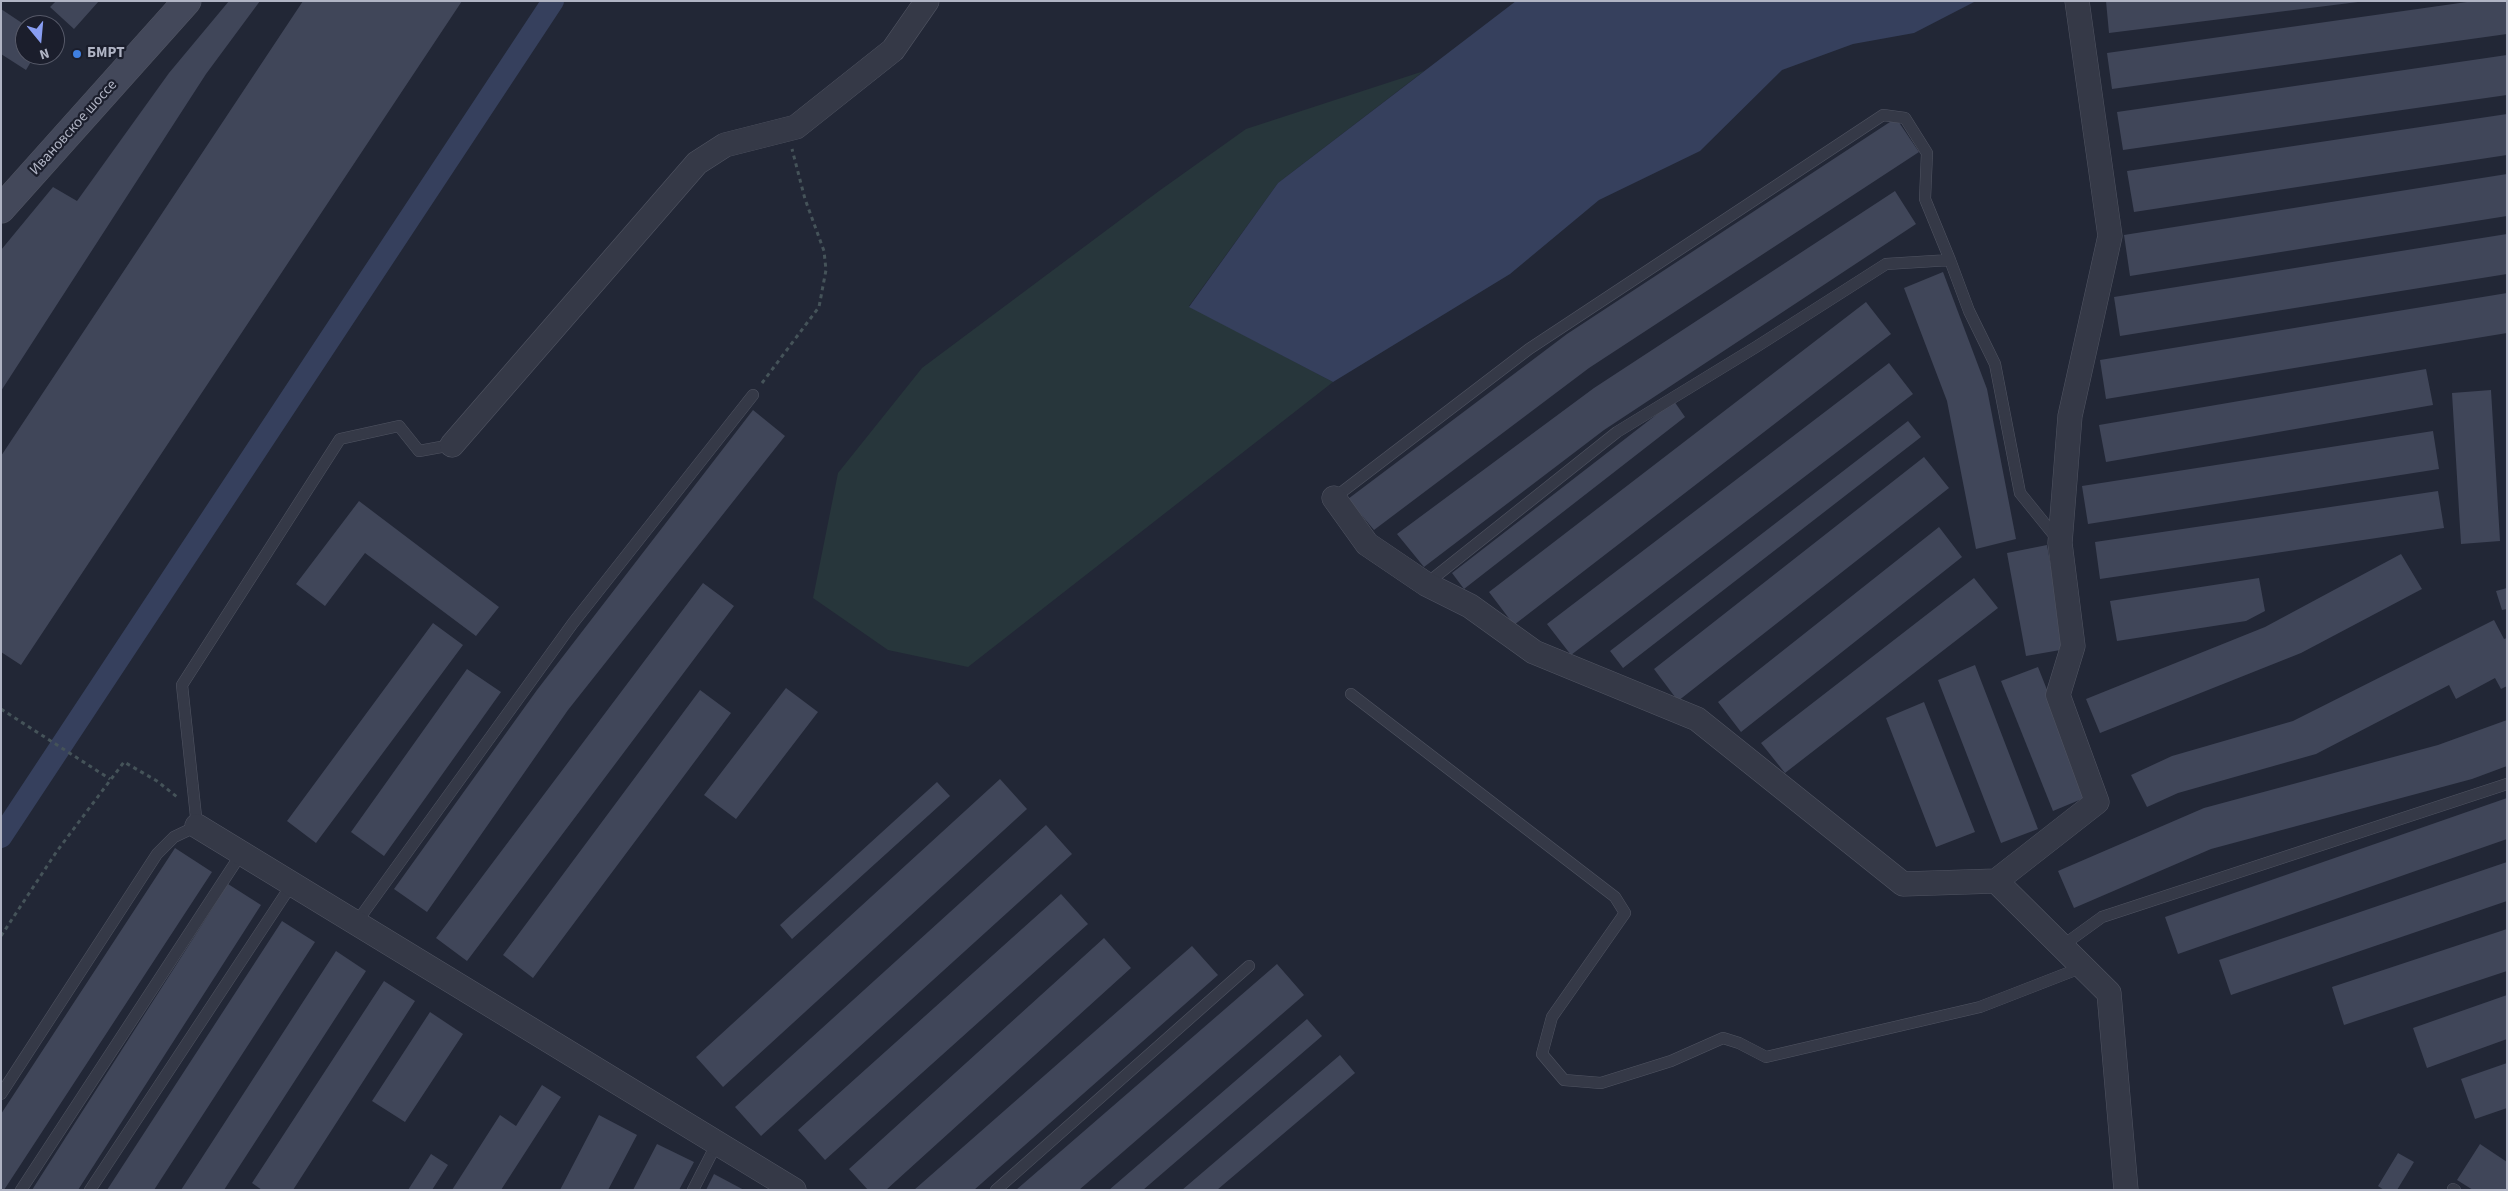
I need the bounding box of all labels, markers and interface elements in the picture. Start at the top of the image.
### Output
north arrow [15,15,65,65]
text: N [37,42,51,64]
place label: БМРТ [87,45,125,63]
marker: БМРТ [71,48,83,60]
street label: Ивановское шоссе [27,77,121,179]

